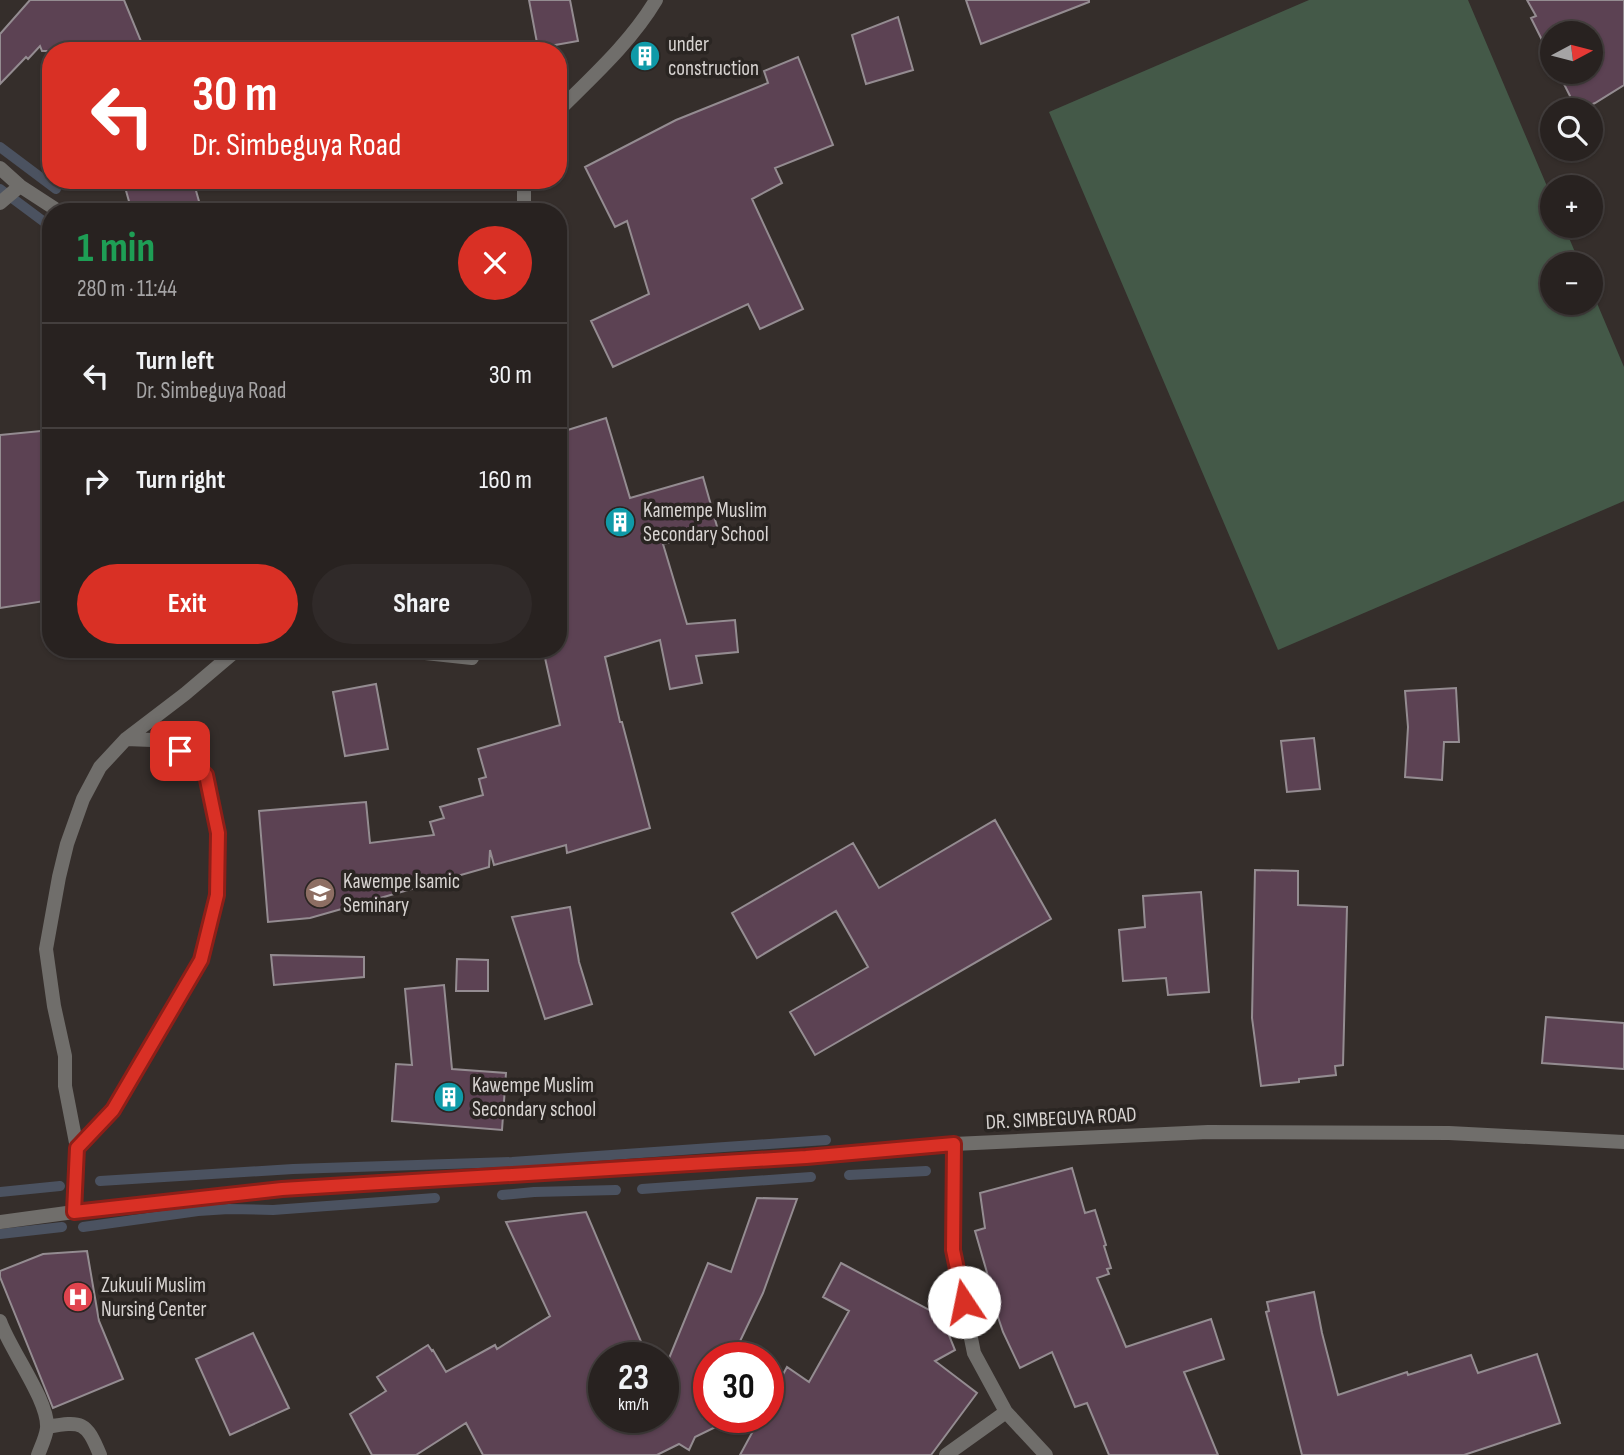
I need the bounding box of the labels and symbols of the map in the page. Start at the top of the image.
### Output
north arrow [1540,21,1603,84]
place label: under construction [668,32,759,81]
building icon: under construction [628,39,662,73]
place label: Kamempe Muslim Secondary School [643,498,769,547]
building icon: Kamempe Muslim Secondary School [603,505,637,539]
pin [150,721,210,781]
place label: Kawempe Isamic Seminary [343,869,460,918]
school or university icon: Kawempe Isamic Seminary [303,876,337,910]
place label: Kawempe Muslim Secondary school [472,1073,596,1122]
building icon: Kawempe Muslim Secondary school [432,1080,466,1114]
street label: DR. SIMBEGUYA ROAD [985,1102,1137,1135]
position arrow [927,1265,1001,1339]
place label: Zukuuli Muslim Nursing Center [101,1273,207,1322]
hospital icon: Zukuuli Muslim Nursing Center [61,1280,95,1314]
speed limit sign: 30 [693,1342,784,1433]

